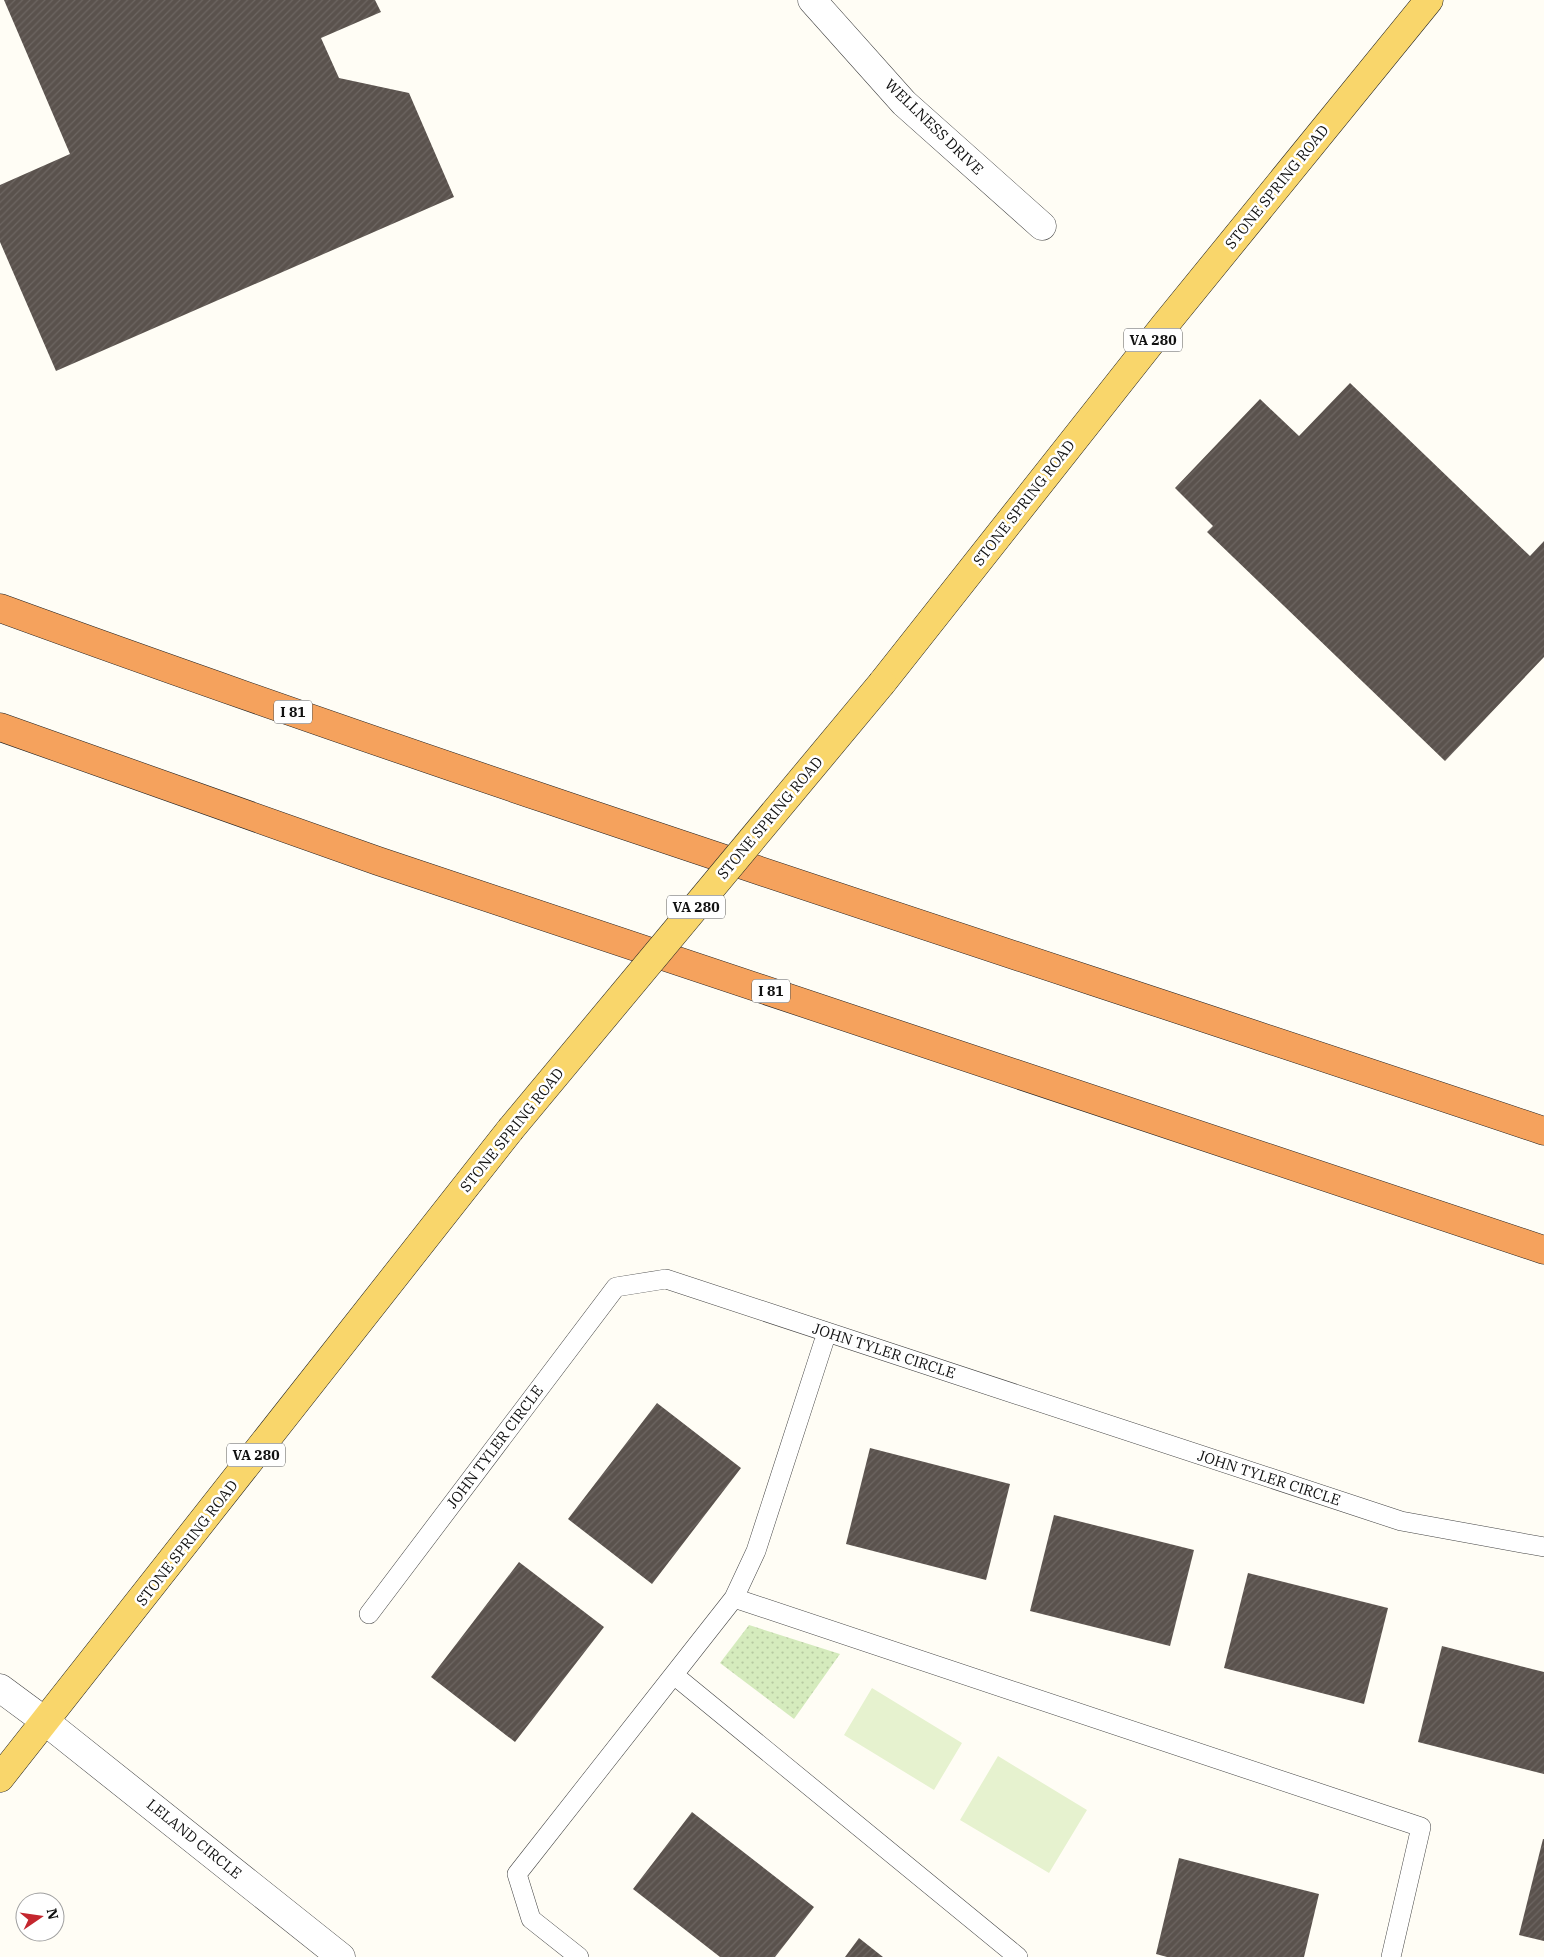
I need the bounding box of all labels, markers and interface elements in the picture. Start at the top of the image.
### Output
street label: WELLNESS DRIVE [881,75,988,179]
street label: STONE SPRING ROAD [1221,121,1333,253]
road number: VA 280 [1124,328,1182,352]
street label: STONE SPRING ROAD [969,436,1079,569]
road number: I 81 [274,700,312,724]
street label: STONE SPRING ROAD [713,752,827,883]
road number: VA 280 [667,896,725,919]
road number: I 81 [752,979,790,1002]
street label: STONE SPRING ROAD [456,1064,568,1196]
street label: JOHN TYLER CIRCLE [810,1318,958,1383]
street label: JOHN TYLER CIRCLE [442,1381,547,1512]
road number: VA 280 [227,1444,285,1466]
street label: JOHN TYLER CIRCLE [1195,1445,1343,1510]
street label: STONE SPRING ROAD [132,1476,242,1609]
street label: LELAND CIRCLE [143,1794,246,1883]
north arrow [15,1892,65,1942]
text: N [43,1907,63,1921]

